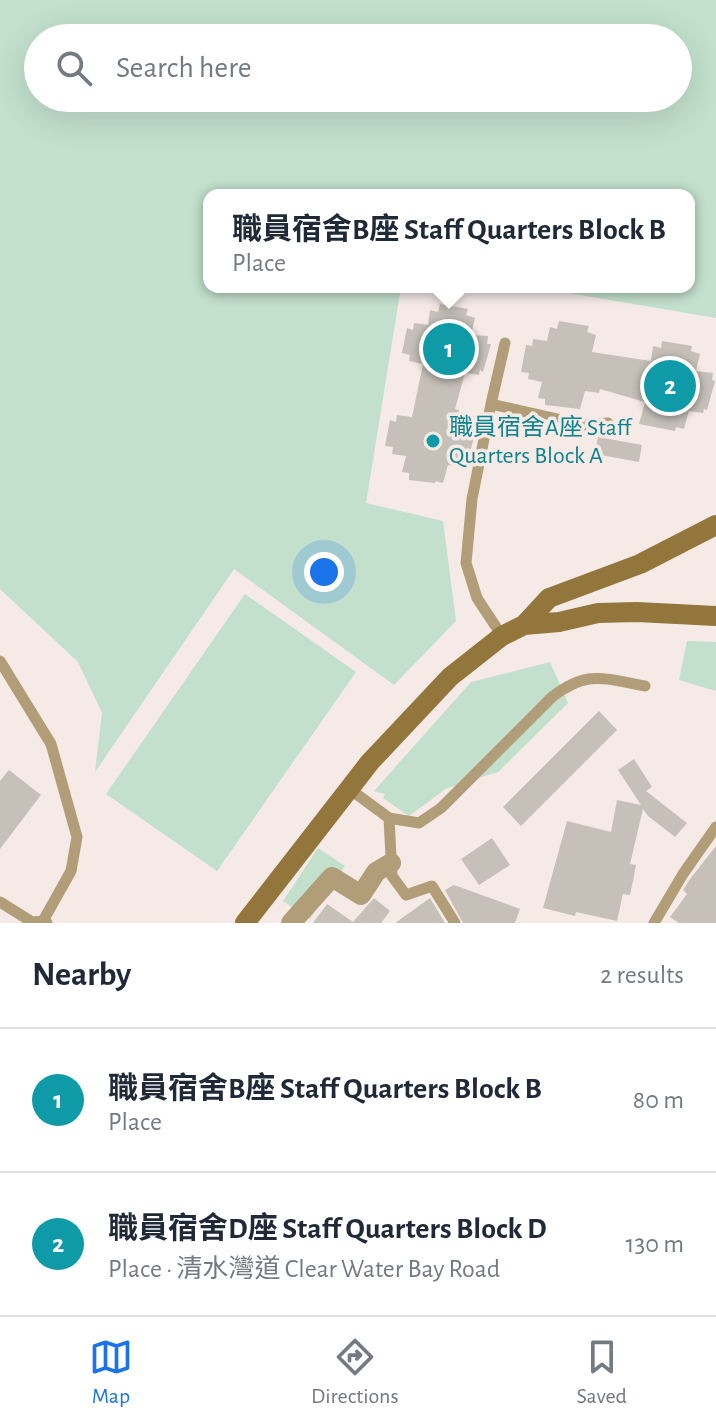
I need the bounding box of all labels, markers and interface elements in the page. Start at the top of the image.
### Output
search box [24,24,692,112]
icon: search [52,46,96,90]
text: Search here [116,53,252,83]
popup [203,189,695,293]
text: 職員宿舍B座 Staff Quarters Block B [232,215,666,245]
text: Place [232,250,286,276]
pin: 1 [423,319,475,379]
pin: 2 [644,356,696,416]
place label: 職員宿舍A座 Staff Quarters Block A [449,414,633,468]
marker: 職員宿舍A座 Staff Quarters Block A [424,432,442,450]
your location [304,552,344,592]
text: Nearby [32,958,131,992]
text: 2 results [600,962,684,988]
text: 職員宿舍B座 Staff Quarters Block B [108,1074,542,1104]
text: 1 [53,1087,63,1113]
text: 80 m [633,1087,684,1113]
text: Place [108,1109,162,1135]
text: 職員宿舍D座 Staff Quarters Block D [108,1214,547,1244]
text: 2 [52,1231,64,1257]
text: 130 m [626,1231,684,1257]
text: Place · 清水灣道 Clear Water Bay Road [108,1256,500,1282]
tab: Map [89,1335,133,1409]
tab: Directions [311,1335,399,1409]
tab: Saved [577,1335,627,1409]

